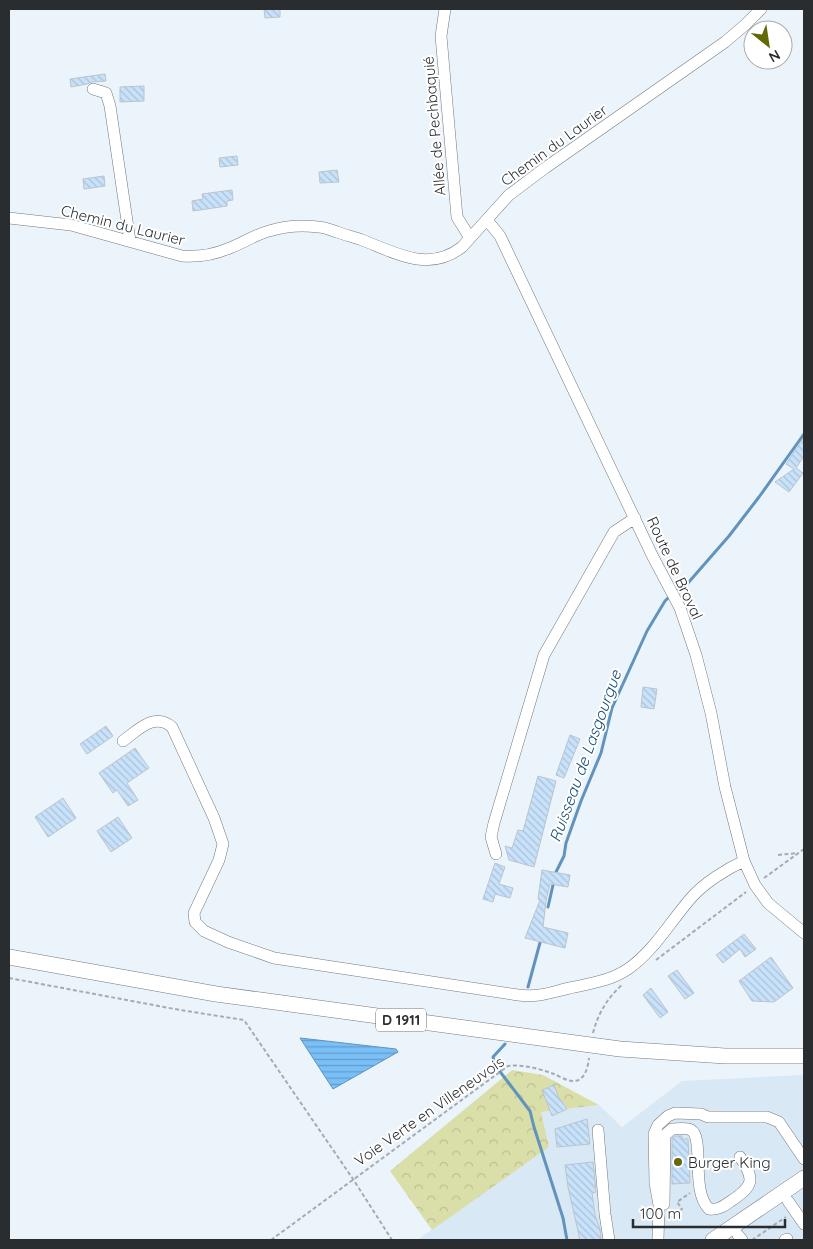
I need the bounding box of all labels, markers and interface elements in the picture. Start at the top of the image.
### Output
north arrow [743,20,793,70]
text: N [766,46,783,67]
street label: Allée de Pechbaquié [418,55,450,197]
street label: Chemin du Laurier [497,100,611,190]
street label: Chemin du Laurier [59,200,187,250]
street label: Route de Broval [643,513,707,623]
water label: Ruisseau de Lasgourgue [545,666,626,845]
road number: D 1911 [376,1008,426,1032]
street label: Voie Verte en Villeneuvois [350,1052,508,1170]
place label: Burger King [688,1153,771,1172]
marker: Burger King [672,1156,684,1168]
scale bar [633,1196,786,1228]
text: 100 m [640,1204,681,1223]

